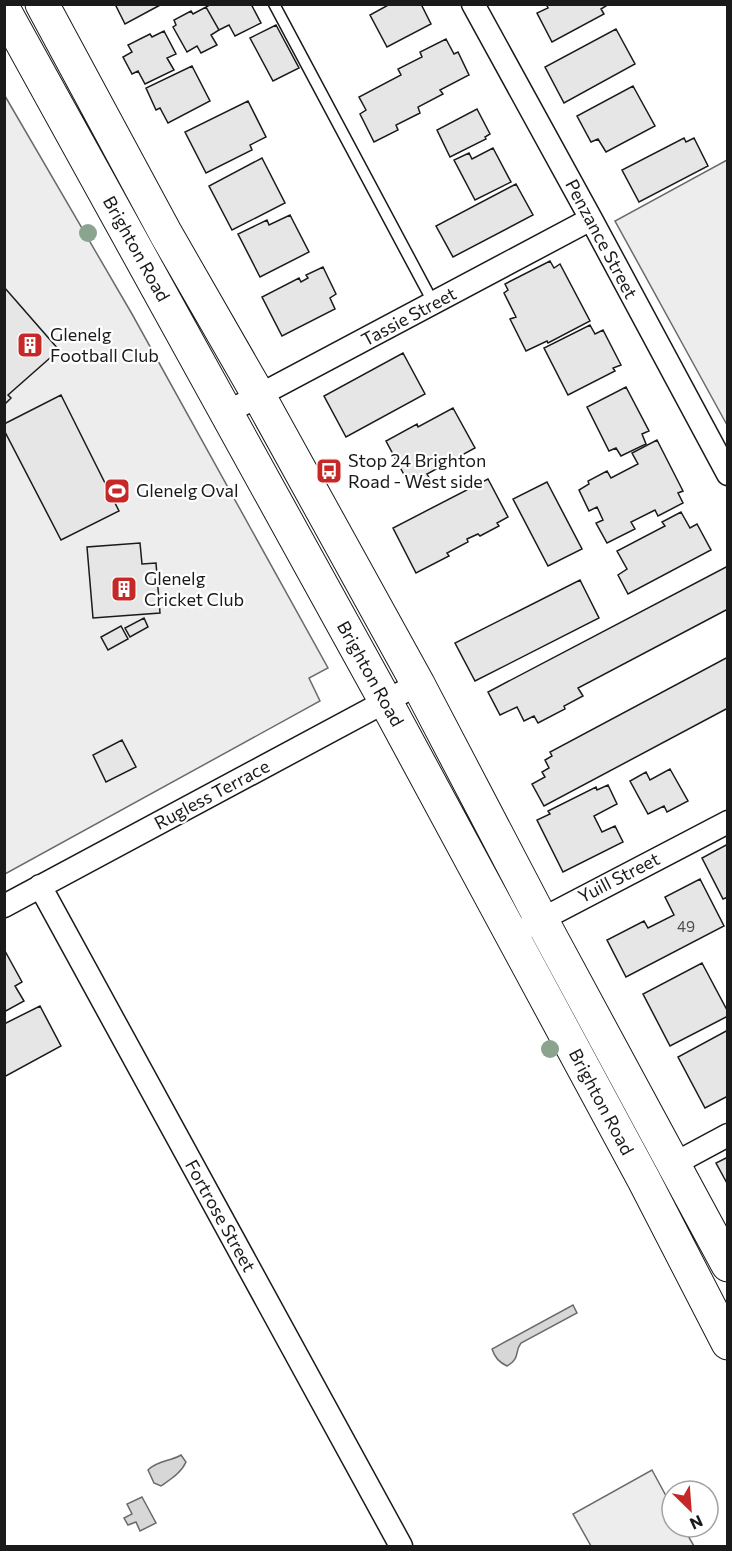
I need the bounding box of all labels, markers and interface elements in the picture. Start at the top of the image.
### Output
street label: Penzance Street [561,175,643,302]
street label: Brighton Road [99,192,175,305]
street label: Tassie Street [357,282,460,350]
place label: Glenelg Football Club [50,323,159,366]
building icon: Glenelg Football Club [15,330,45,360]
place label: Stop 24 Brighton Road - West side [348,449,486,492]
bus stop icon: Stop 24 Brighton Road - West side [314,456,344,486]
sports icon: Glenelg Oval [102,476,132,506]
place label: Glenelg Oval [136,479,239,501]
place label: Glenelg Cricket Club [144,567,244,610]
building icon: Glenelg Cricket Club [109,574,139,604]
street label: Brighton Road [333,617,409,730]
street label: Rugless Terrace [150,755,273,834]
street label: Yuill Street [574,847,663,907]
house number: 49 [677,917,695,935]
street label: Brighton Road [565,1045,639,1158]
street label: Fortrose Street [181,1156,261,1275]
north arrow [660,1479,720,1539]
text: N [687,1512,706,1534]

